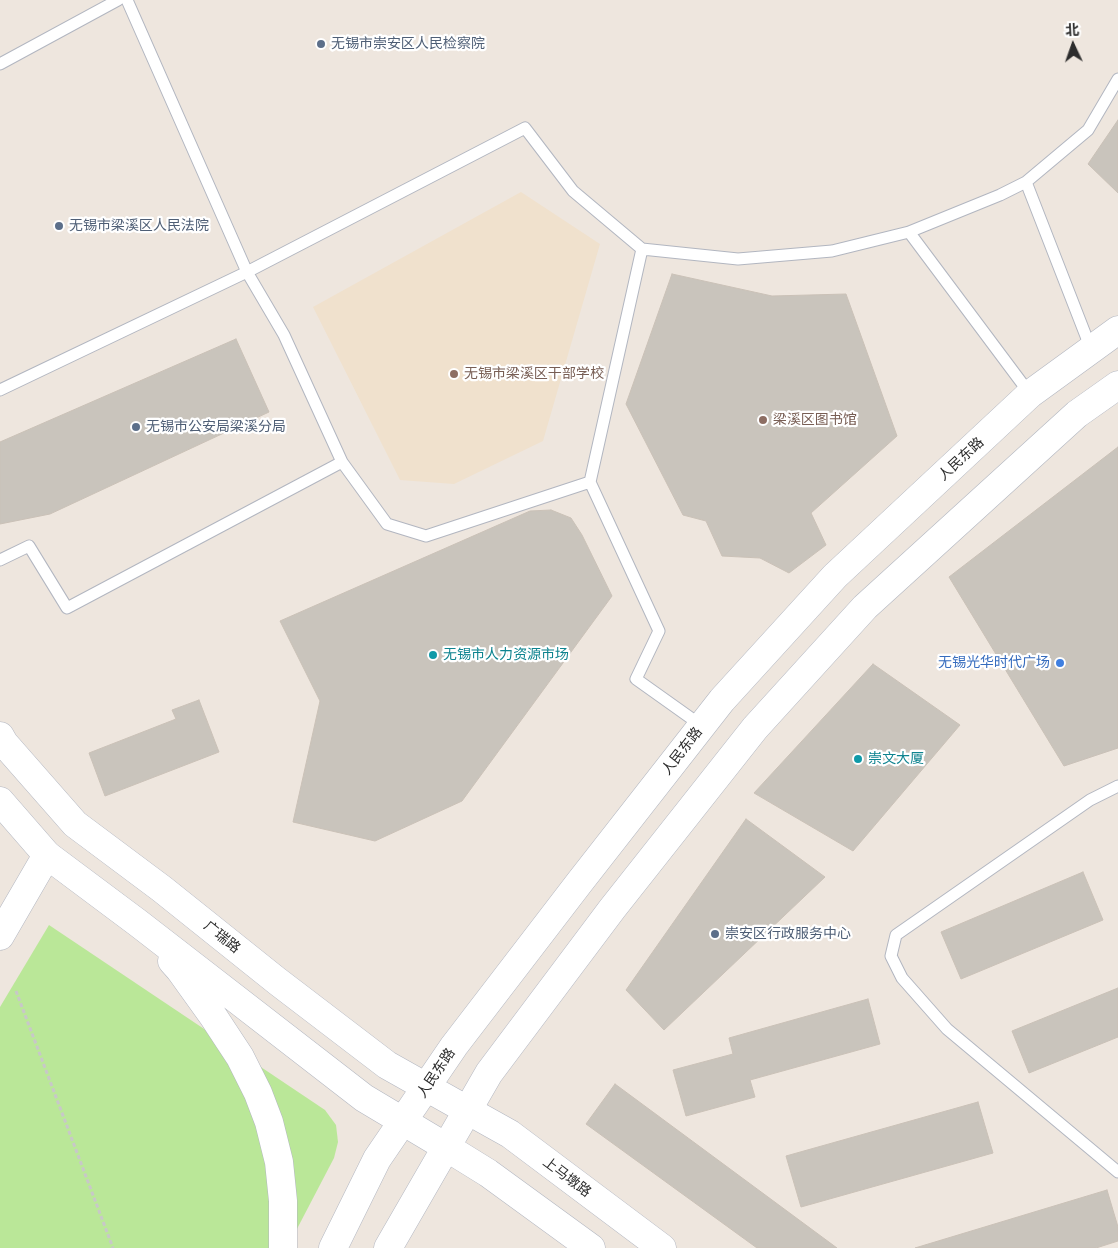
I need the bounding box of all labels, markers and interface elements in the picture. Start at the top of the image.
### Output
north arrow [1048,20,1098,70]
text: 北 [1065,22,1080,38]
place label: 无锡市崇安区人民检察院 [331,36,485,52]
marker: 无锡市崇安区人民检察院 [315,38,327,50]
place label: 无锡市梁溪区人民法院 [69,218,209,234]
marker: 无锡市梁溪区人民法院 [53,220,65,232]
place label: 无锡市梁溪区干部学校 [464,366,604,382]
marker: 无锡市梁溪区干部学校 [448,368,460,380]
place label: 梁溪区图书馆 [773,412,857,428]
marker: 梁溪区图书馆 [757,414,769,426]
place label: 无锡市公安局梁溪分局 [146,419,286,435]
marker: 无锡市公安局梁溪分局 [130,421,142,433]
street label: 人民东路 [935,434,987,484]
place label: 无锡市人力资源市场 [443,647,569,663]
marker: 无锡市人力资源市场 [427,649,439,661]
place label: 无锡光华时代广场 [938,655,1050,671]
marker: 无锡光华时代广场 [1054,657,1066,669]
street label: 人民东路 [658,724,706,778]
place label: 崇文大厦 [868,751,924,767]
marker: 崇文大厦 [852,753,864,765]
street label: 广瑞路 [200,917,244,957]
place label: 崇安区行政服务中心 [725,926,851,942]
marker: 崇安区行政服务中心 [709,928,721,940]
street label: 人民东路 [413,1045,459,1101]
street label: 上马墩路 [540,1153,594,1201]

